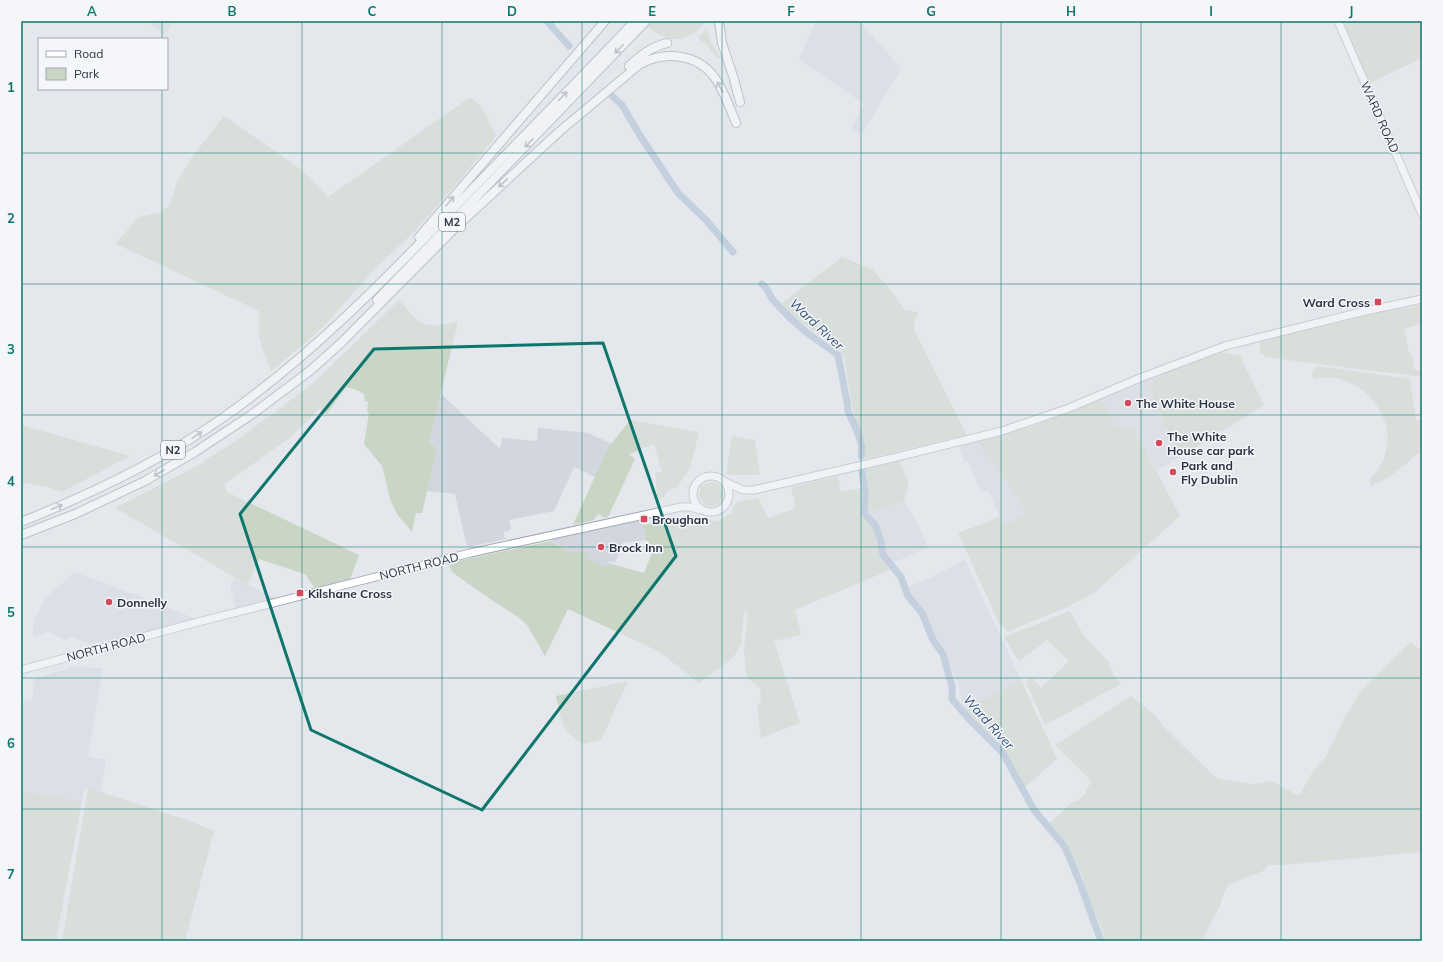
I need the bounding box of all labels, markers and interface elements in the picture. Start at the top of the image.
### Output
text: A [87,3,97,19]
text: B [228,3,237,19]
text: C [368,3,377,19]
text: D [507,3,517,19]
text: E [648,3,656,19]
text: F [787,3,795,19]
text: G [926,3,936,19]
text: H [1066,3,1076,19]
text: I [1209,3,1213,19]
text: J [1349,3,1353,19]
legend [38,38,168,90]
one-way arrow [614,44,624,54]
text: Road [74,46,103,61]
text: Park [74,66,100,81]
text: 1 [7,79,15,95]
street label: WARD ROAD [1357,79,1403,155]
one-way arrow [716,81,723,93]
one-way arrow [558,91,568,101]
one-way arrow [524,138,534,148]
one-way arrow [498,179,508,188]
one-way arrow [446,196,455,206]
text: 2 [7,210,15,226]
road number: M2 [439,213,465,231]
water label: Ward River [787,295,848,354]
place label: Ward Cross [1303,295,1370,310]
marker: Ward Cross [1373,297,1383,307]
text: 3 [7,341,15,357]
place label: The White House [1136,396,1235,411]
marker: The White House [1123,398,1133,408]
place label: The White House car park [1167,429,1254,458]
one-way arrow [191,431,202,439]
marker: The White House car park [1154,438,1164,448]
road number: N2 [161,441,185,459]
place label: Park and Fly Dublin [1181,458,1238,487]
marker: Park and Fly Dublin [1168,467,1178,477]
one-way arrow [153,470,165,478]
text: 4 [7,473,15,489]
one-way arrow [51,503,63,511]
place label: Broughan [652,512,709,527]
marker: Broughan [639,514,649,524]
place label: Brock Inn [609,540,663,555]
marker: Brock Inn [596,542,606,552]
street label: NORTH ROAD [378,549,460,583]
place label: Kilshane Cross [308,586,392,601]
marker: Kilshane Cross [295,588,305,598]
place label: Donnelly [117,595,168,610]
marker: Donnelly [104,597,114,607]
text: 5 [7,604,15,620]
street label: NORTH ROAD [65,629,147,665]
water label: Ward River [960,691,1019,754]
text: 6 [7,735,15,751]
text: 7 [7,866,15,882]

